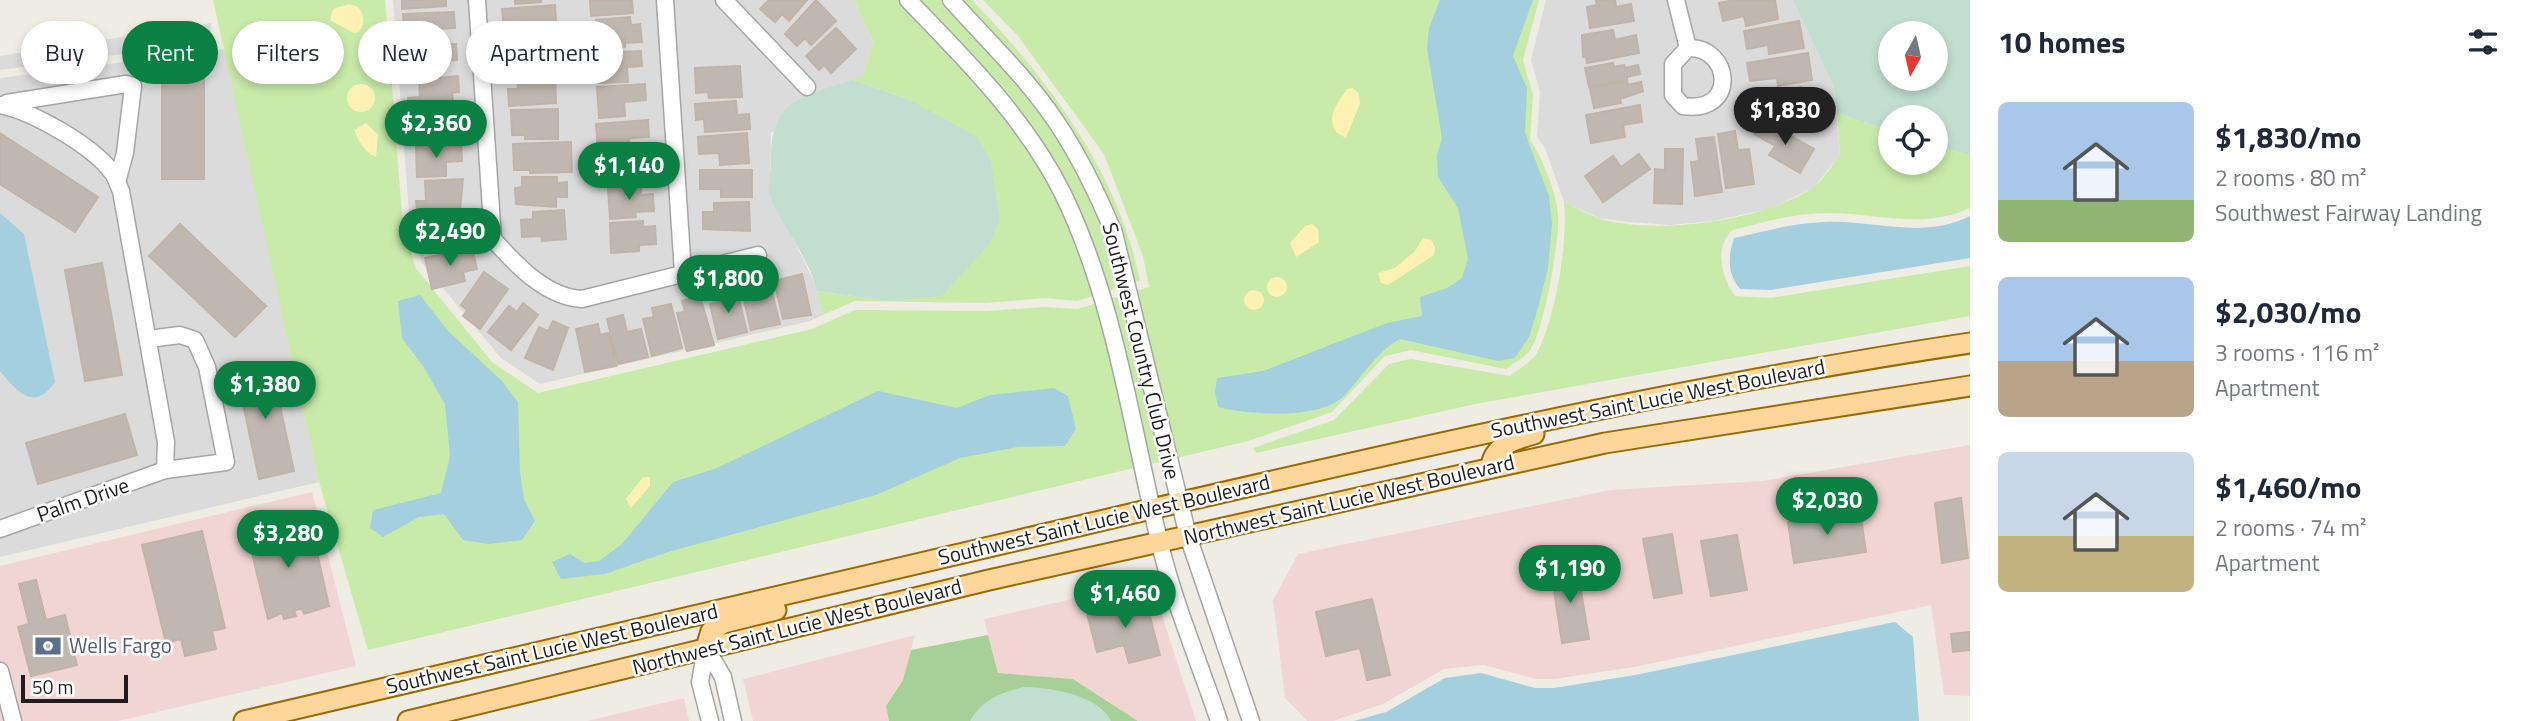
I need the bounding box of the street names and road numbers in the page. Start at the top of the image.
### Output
street label: Southwest Country Club Drive [1095,219,1189,482]
street label: Southwest Saint Lucie West Boulevard [1488,350,1828,446]
street label: Northwest Saint Lucie West Boulevard [1180,445,1517,553]
street label: Southwest Saint Lucie West Boulevard [935,465,1273,573]
street label: Palm Drive [32,468,133,530]
street label: Northwest Saint Lucie West Boulevard [629,570,965,683]
street label: Southwest Saint Lucie West Boulevard [383,594,721,702]

